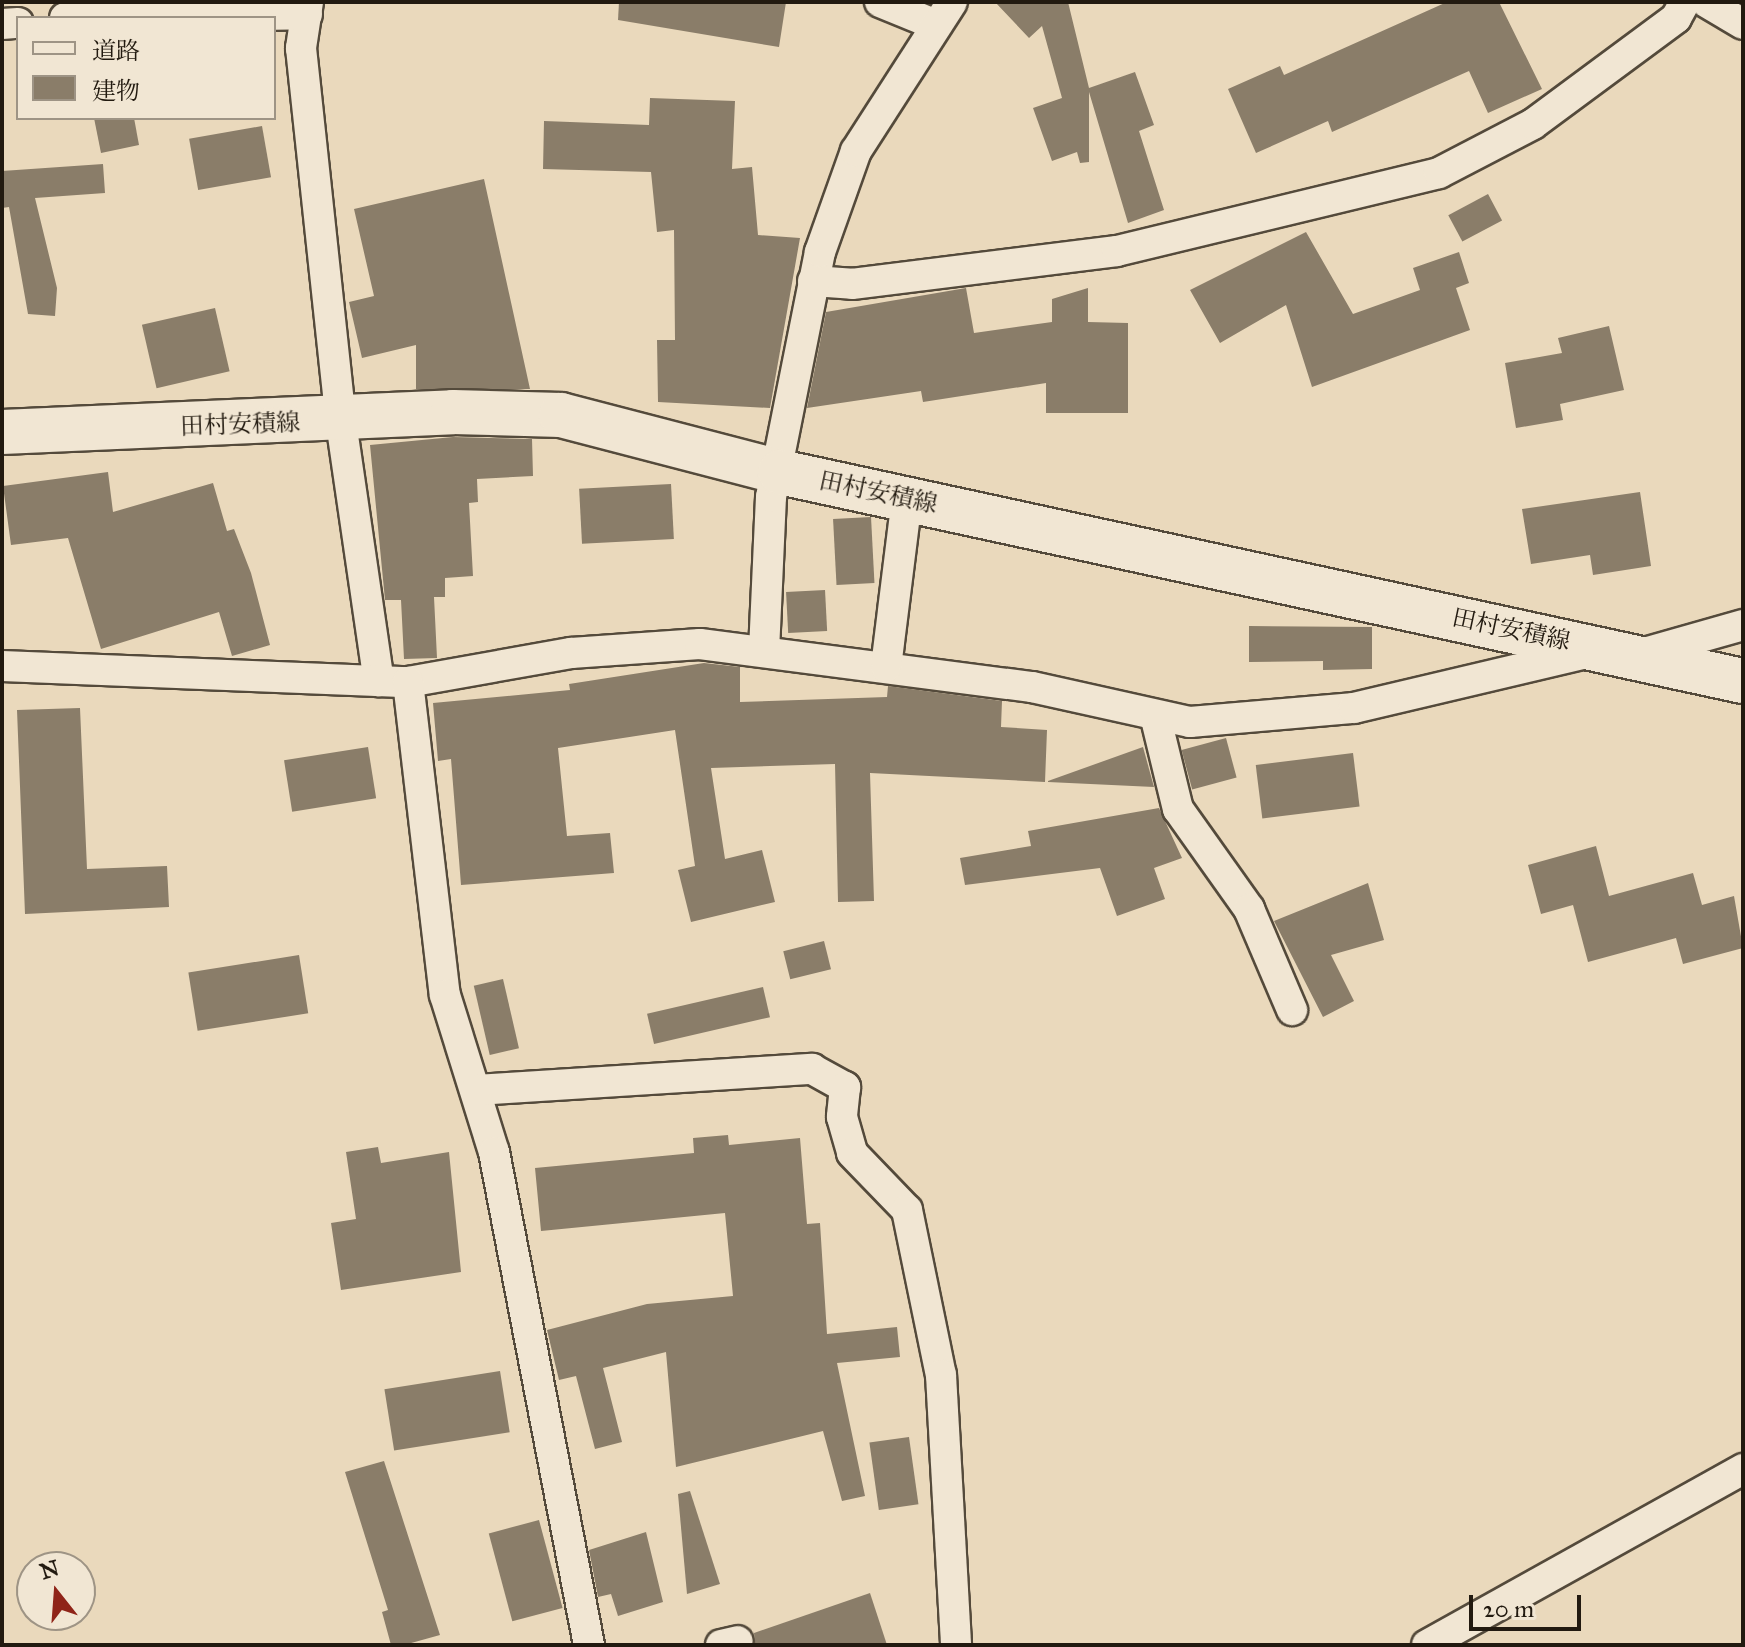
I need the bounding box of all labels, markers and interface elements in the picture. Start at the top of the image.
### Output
legend [16,16,276,120]
text: 道路 [92,36,140,66]
text: 建物 [92,76,140,106]
street label: 田村安積線 [180,409,300,441]
street label: 田村安積線 [816,466,940,520]
street label: 田村安積線 [1449,603,1573,657]
north arrow [16,1551,96,1631]
text: N [37,1554,62,1585]
scale bar [1473,1579,1585,1629]
text: 20 m [1483,1594,1534,1624]

